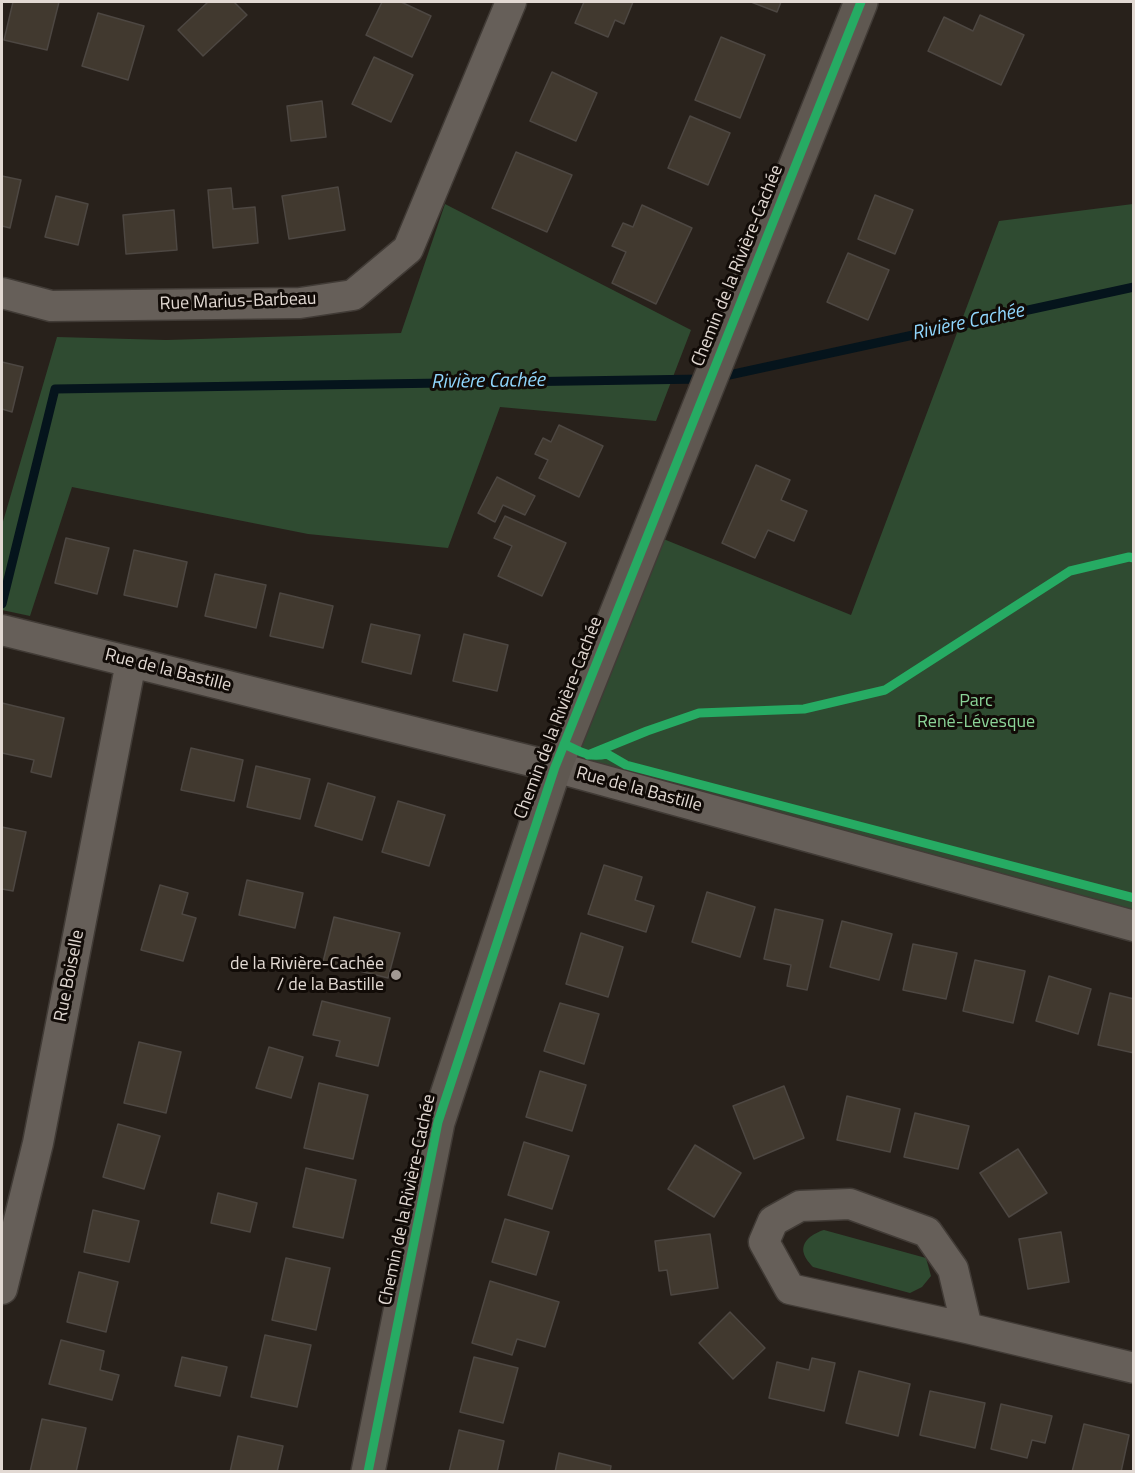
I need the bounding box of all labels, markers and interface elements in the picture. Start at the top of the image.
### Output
street label: Chemin de la Rivière-Cachée [688,162,788,370]
street label: Rue Marius-Barbeau [159,288,317,316]
water label: Rivière Cachée [910,299,1026,347]
water label: Rivière Cachée [431,369,545,395]
street label: Chemin de la Rivière-Cachée [510,614,608,822]
street label: Rue de la Bastille [103,645,233,697]
park label: Parc René-Lévesque [917,691,1035,734]
street label: Rue de la Bastille [574,763,704,817]
street label: Rue Boiselle [51,928,89,1024]
place label: de la Rivière-Cachée / de la Bastille [230,954,384,996]
marker: de la Rivière-Cachée / de la Bastille [389,968,403,982]
street label: Chemin de la Rivière-Cachée [375,1093,441,1307]

